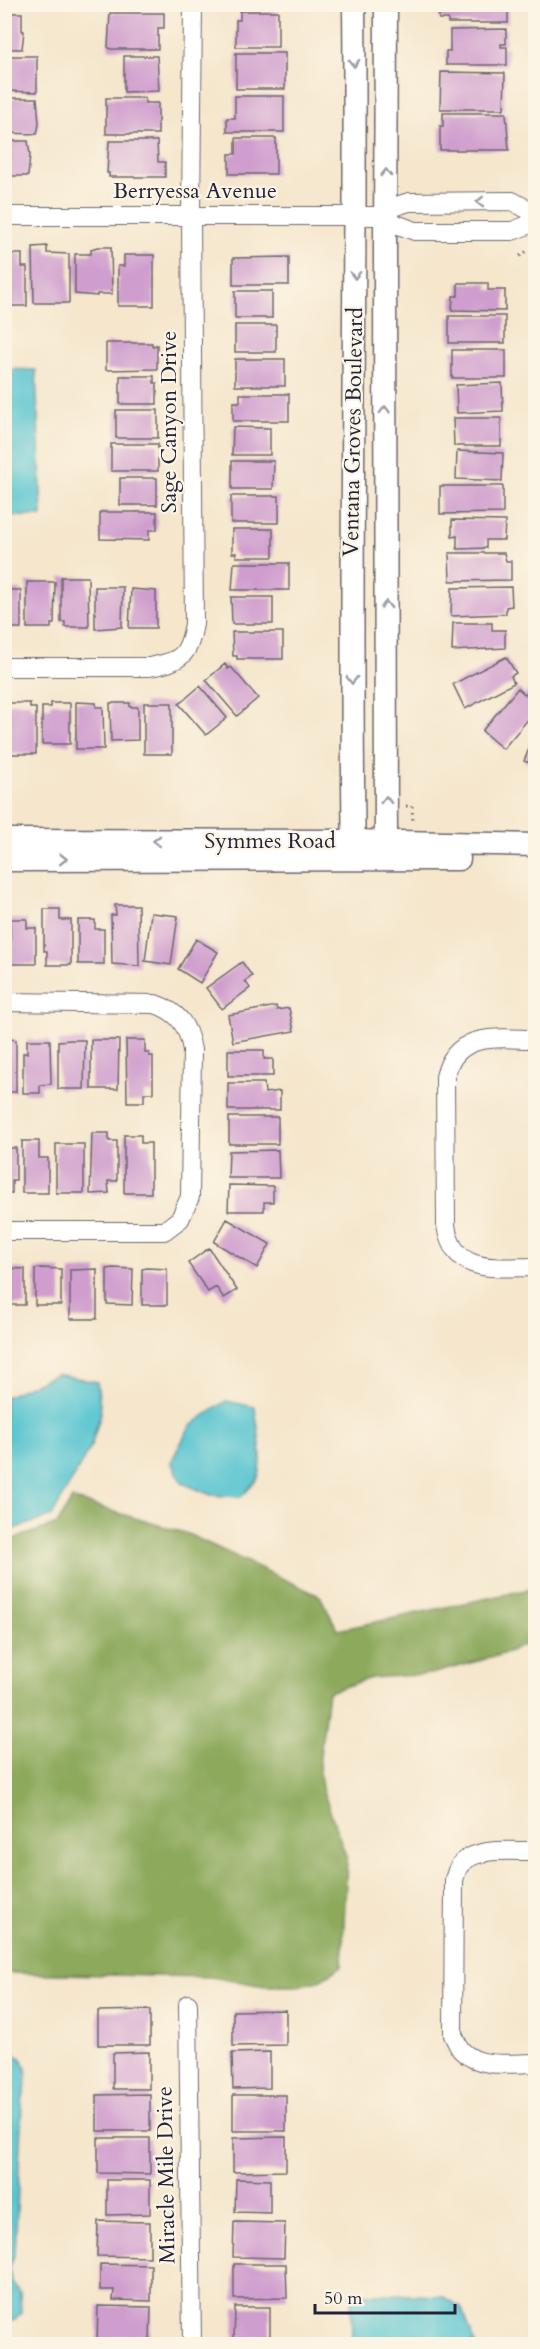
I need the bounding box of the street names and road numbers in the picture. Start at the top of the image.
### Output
street label: Berryessa Avenue [113,176,277,206]
street label: Ventana Groves Boulevard [336,307,370,557]
street label: Sage Canyon Drive [154,331,184,513]
street label: Symmes Road [204,826,336,856]
street label: Miracle Mile Drive [149,2086,183,2264]

